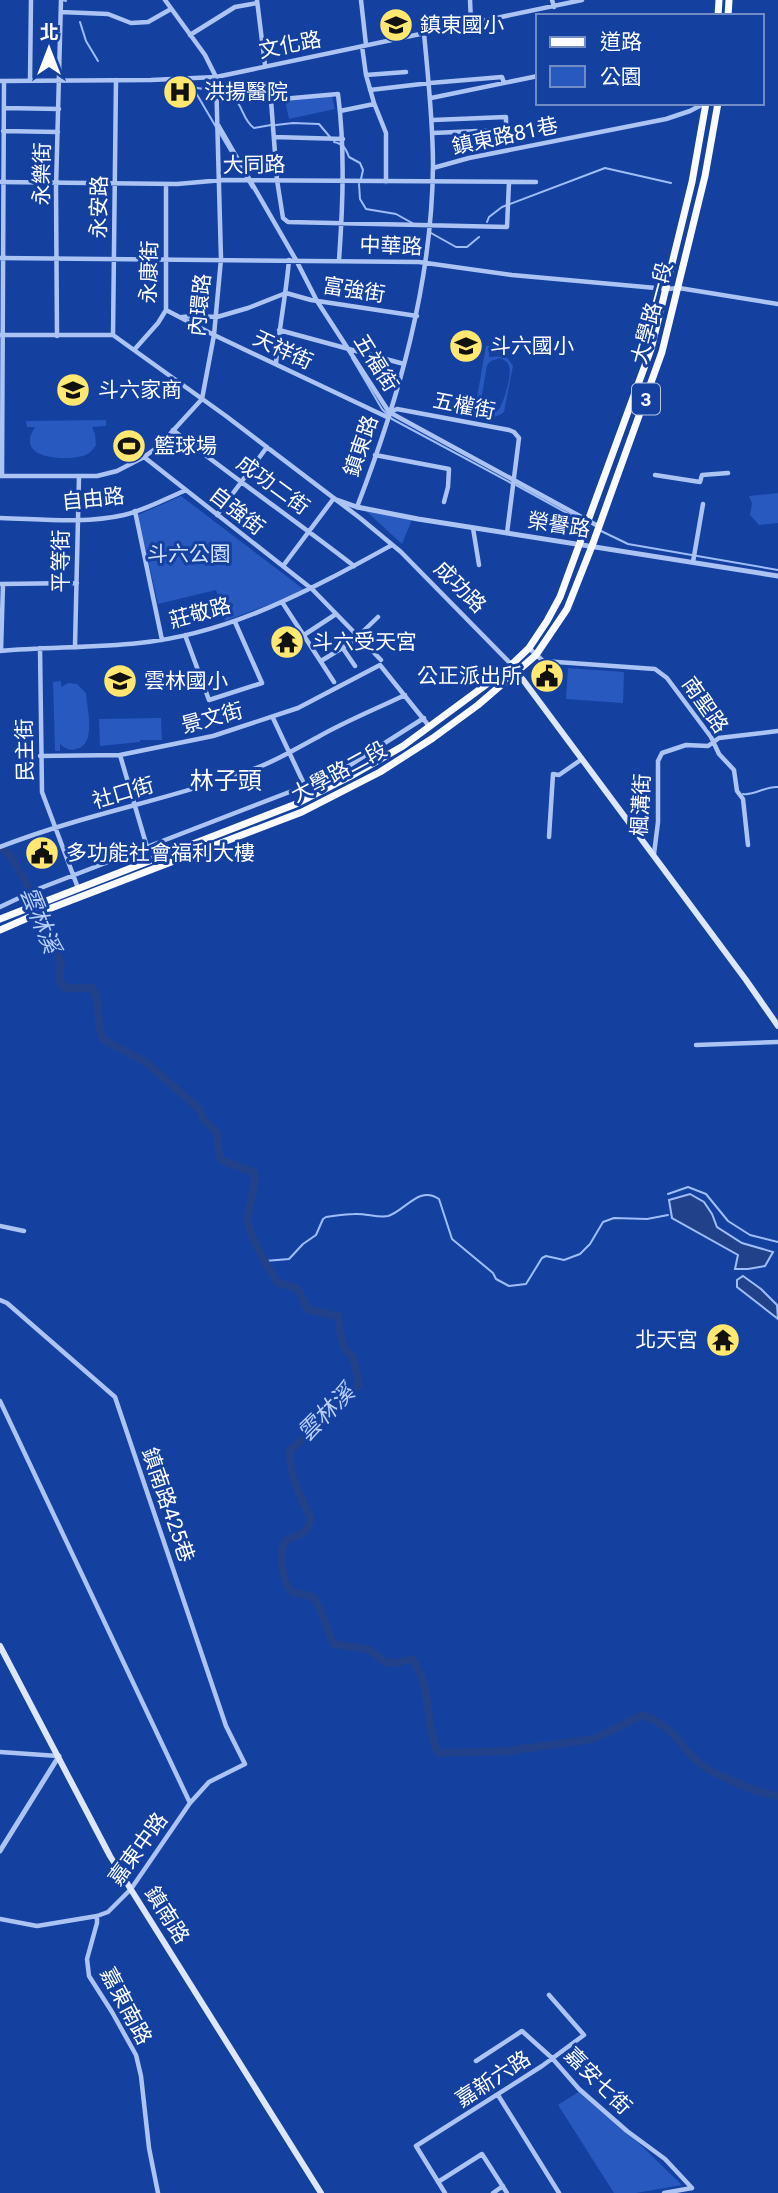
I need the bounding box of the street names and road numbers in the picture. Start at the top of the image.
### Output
street label: 文化路 [257,27,323,63]
street label: 鎮東路81巷 [450,113,560,159]
street label: 永樂街 [29,142,55,206]
street label: 大同路 [222,152,286,178]
street label: 永安路 [86,175,112,239]
street label: 中華路 [359,233,423,259]
street label: 永康街 [136,240,162,304]
street label: 大學路一段 [627,259,677,367]
street label: 內環路 [185,272,215,338]
street label: 富強街 [321,273,387,307]
street label: 天祥街 [249,326,317,374]
street label: 五福街 [349,330,403,396]
road number: 3 [632,384,660,414]
street label: 五權街 [431,388,497,424]
street label: 鎮東路 [339,412,383,480]
street label: 成功二街 [232,451,314,519]
street label: 自強街 [205,482,269,540]
street label: 自由路 [60,484,126,514]
street label: 榮譽路 [526,508,592,542]
street label: 平等街 [49,530,73,593]
street label: 成功路 [429,556,491,618]
street label: 莊敬路 [166,593,234,633]
street label: 南聖路 [677,672,733,738]
street label: 景文街 [178,698,246,738]
street label: 民主街 [12,718,38,782]
street label: 大學路二段 [287,737,391,807]
street label: 社口街 [89,773,157,813]
street label: 楓溝街 [627,773,655,837]
street label: 鎮南路425巷 [137,1445,199,1565]
street label: 嘉東中路 [104,1808,172,1890]
street label: 鎮南路 [140,1882,194,1948]
street label: 嘉東南路 [96,1963,156,2049]
street label: 嘉安七街 [560,2043,636,2119]
street label: 嘉新六路 [451,2046,535,2112]

